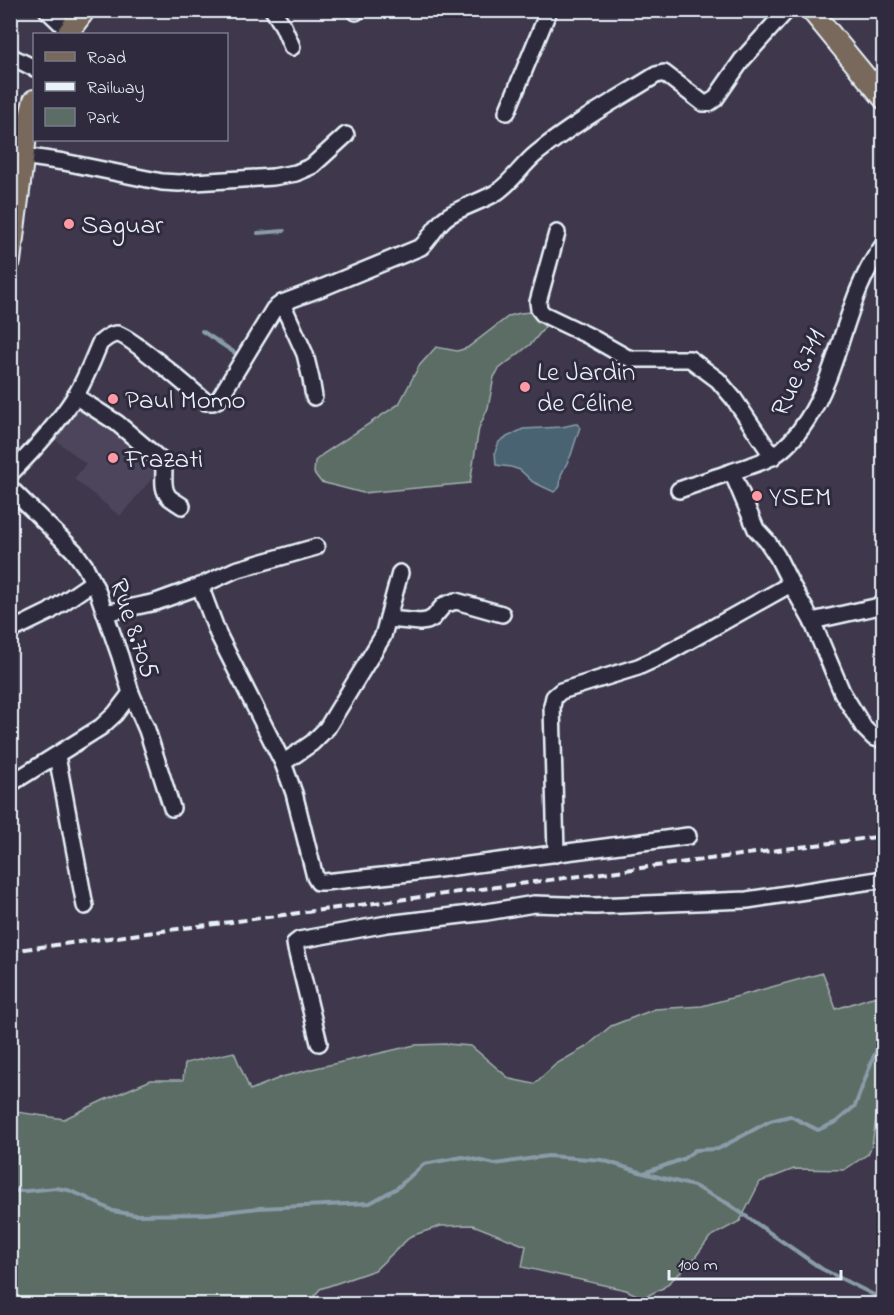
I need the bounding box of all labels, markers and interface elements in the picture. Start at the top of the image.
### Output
legend [33,33,228,141]
text: Road [87,46,126,72]
text: Railway [87,76,144,102]
text: Park [87,106,120,132]
place label: Saguar [81,207,164,246]
marker: Saguar [62,217,76,231]
street label: Rue 8.711 [762,323,837,423]
place label: Le Jardin de Céline [537,354,635,424]
marker: Le Jardin de Céline [518,380,532,394]
place label: Paul Momo [125,382,246,421]
marker: Paul Momo [106,392,120,406]
place label: Frazati [124,441,203,480]
marker: Frazati [106,451,120,465]
place label: YSEM [769,479,831,518]
marker: YSEM [750,489,764,503]
street label: Rue 8.705 [97,574,168,684]
scale bar [669,1243,842,1281]
text: 100 m [678,1253,718,1279]

